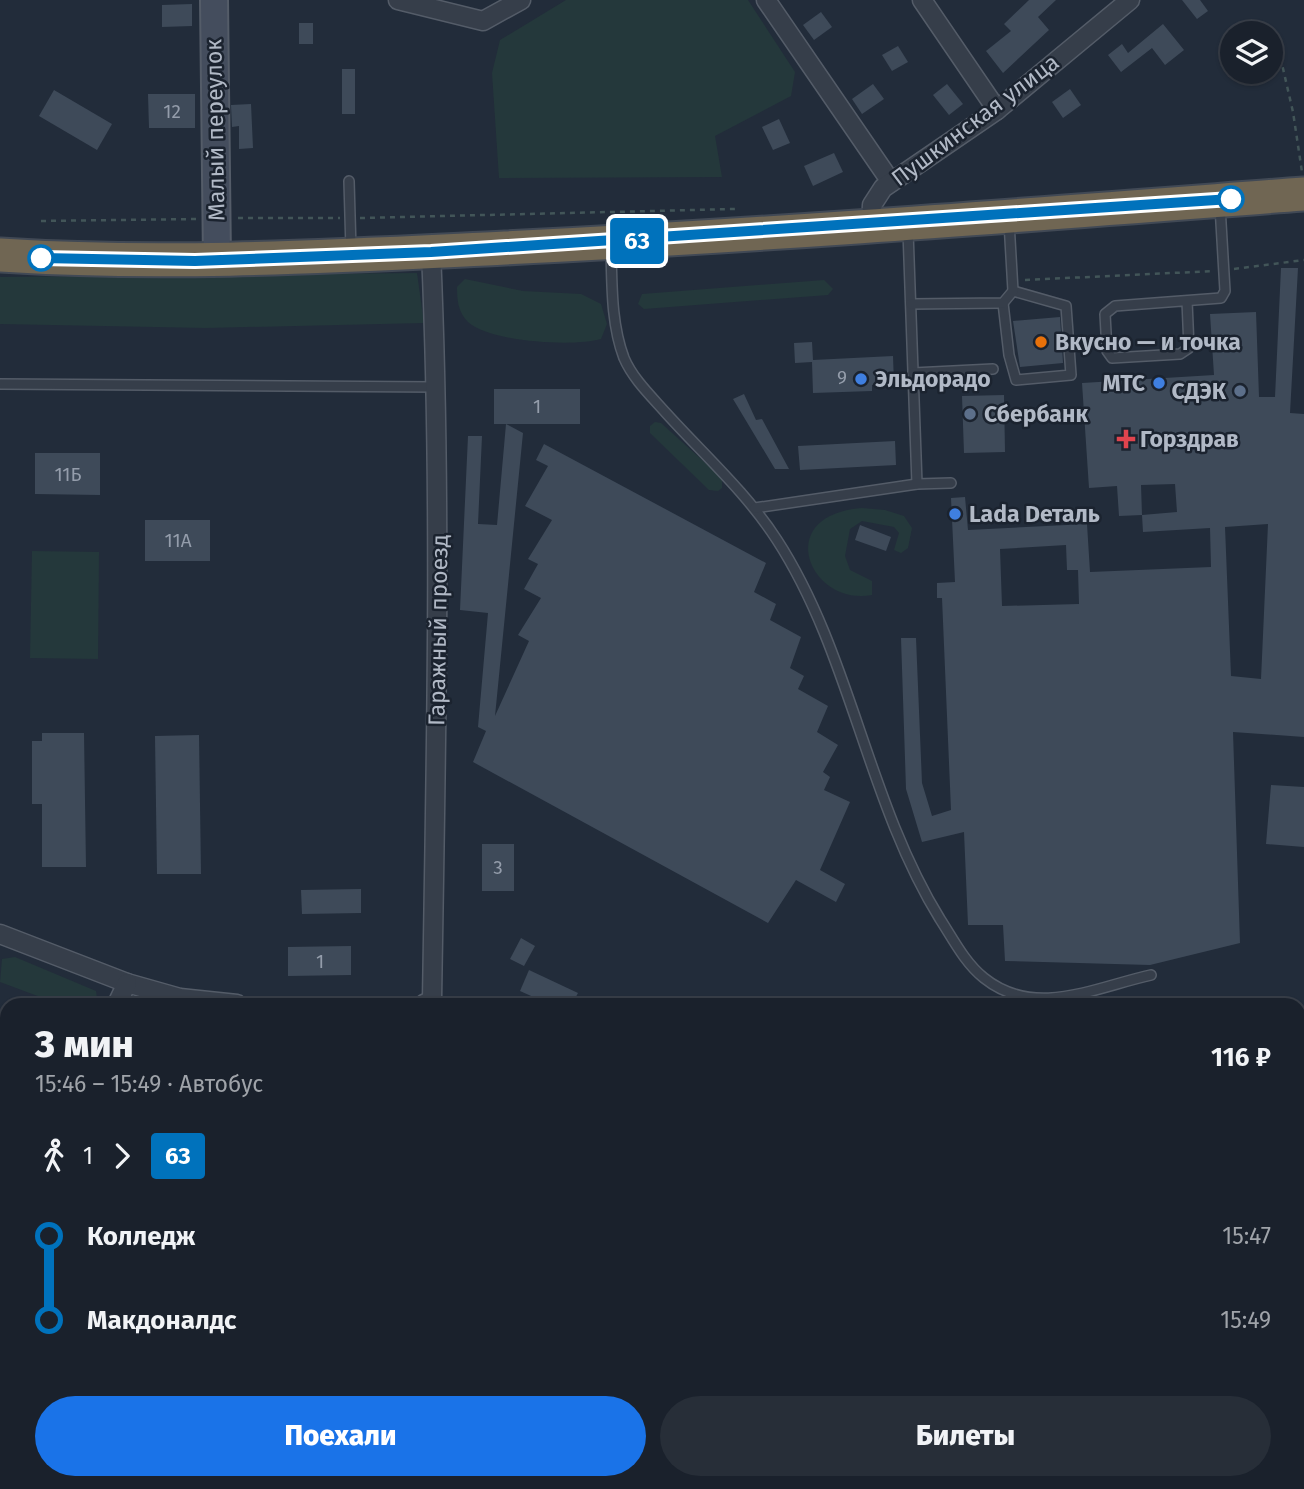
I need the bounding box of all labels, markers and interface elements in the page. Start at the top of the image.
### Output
map controls [1220,21,1283,84]
button: layers [1220,21,1283,84]
street label: Малый переулок [199,39,231,221]
street label: Пушкинская улица [886,48,1064,192]
house number: 12 [163,100,181,123]
unlabelled marker [1218,186,1244,212]
line badge: 63 [606,218,668,264]
text: 63 [624,227,650,255]
unlabelled marker [28,245,54,271]
place label: Вкусно — и точка [1055,328,1241,356]
marker: Вкусно — и точка [1033,334,1049,350]
place label: Эльдорадо [875,365,991,393]
house number: 9 [837,366,847,389]
place label: МТС [1102,369,1146,397]
marker: Эльдорадо [853,371,869,387]
marker: МТС [1151,375,1167,391]
place label: СДЭК [1172,377,1227,405]
marker: СДЭК [1232,383,1248,399]
house number: 1 [533,395,541,418]
place label: Сбербанк [984,400,1088,428]
marker: Сбербанк [962,406,978,422]
place label: Горздрав [1140,425,1239,453]
marker: Горздрав [1118,431,1134,447]
house number: 11Б [54,463,82,486]
place label: Lada Dеталь [969,500,1100,528]
marker: Lada Dеталь [947,506,963,522]
house number: 11А [164,529,192,552]
street label: Гаражный проезд [422,534,454,726]
house number: 3 [493,856,503,879]
house number: 1 [316,950,324,973]
text: 3 мин [35,1021,134,1067]
text: 116 ₽ [1211,1042,1271,1073]
text: 15:46 – 15:49 · Автобус [35,1070,263,1098]
icon: walk [35,1137,73,1175]
icon: forward [103,1137,141,1175]
text: 1 [83,1142,93,1170]
text: 63 [165,1142,191,1170]
text: Колледж [87,1221,196,1252]
text: 15:47 [1222,1222,1271,1250]
text: Макдоналдс [87,1305,237,1336]
text: 15:49 [1220,1306,1271,1334]
button: Поехали [35,1396,646,1476]
button: Билеты [660,1396,1271,1476]

